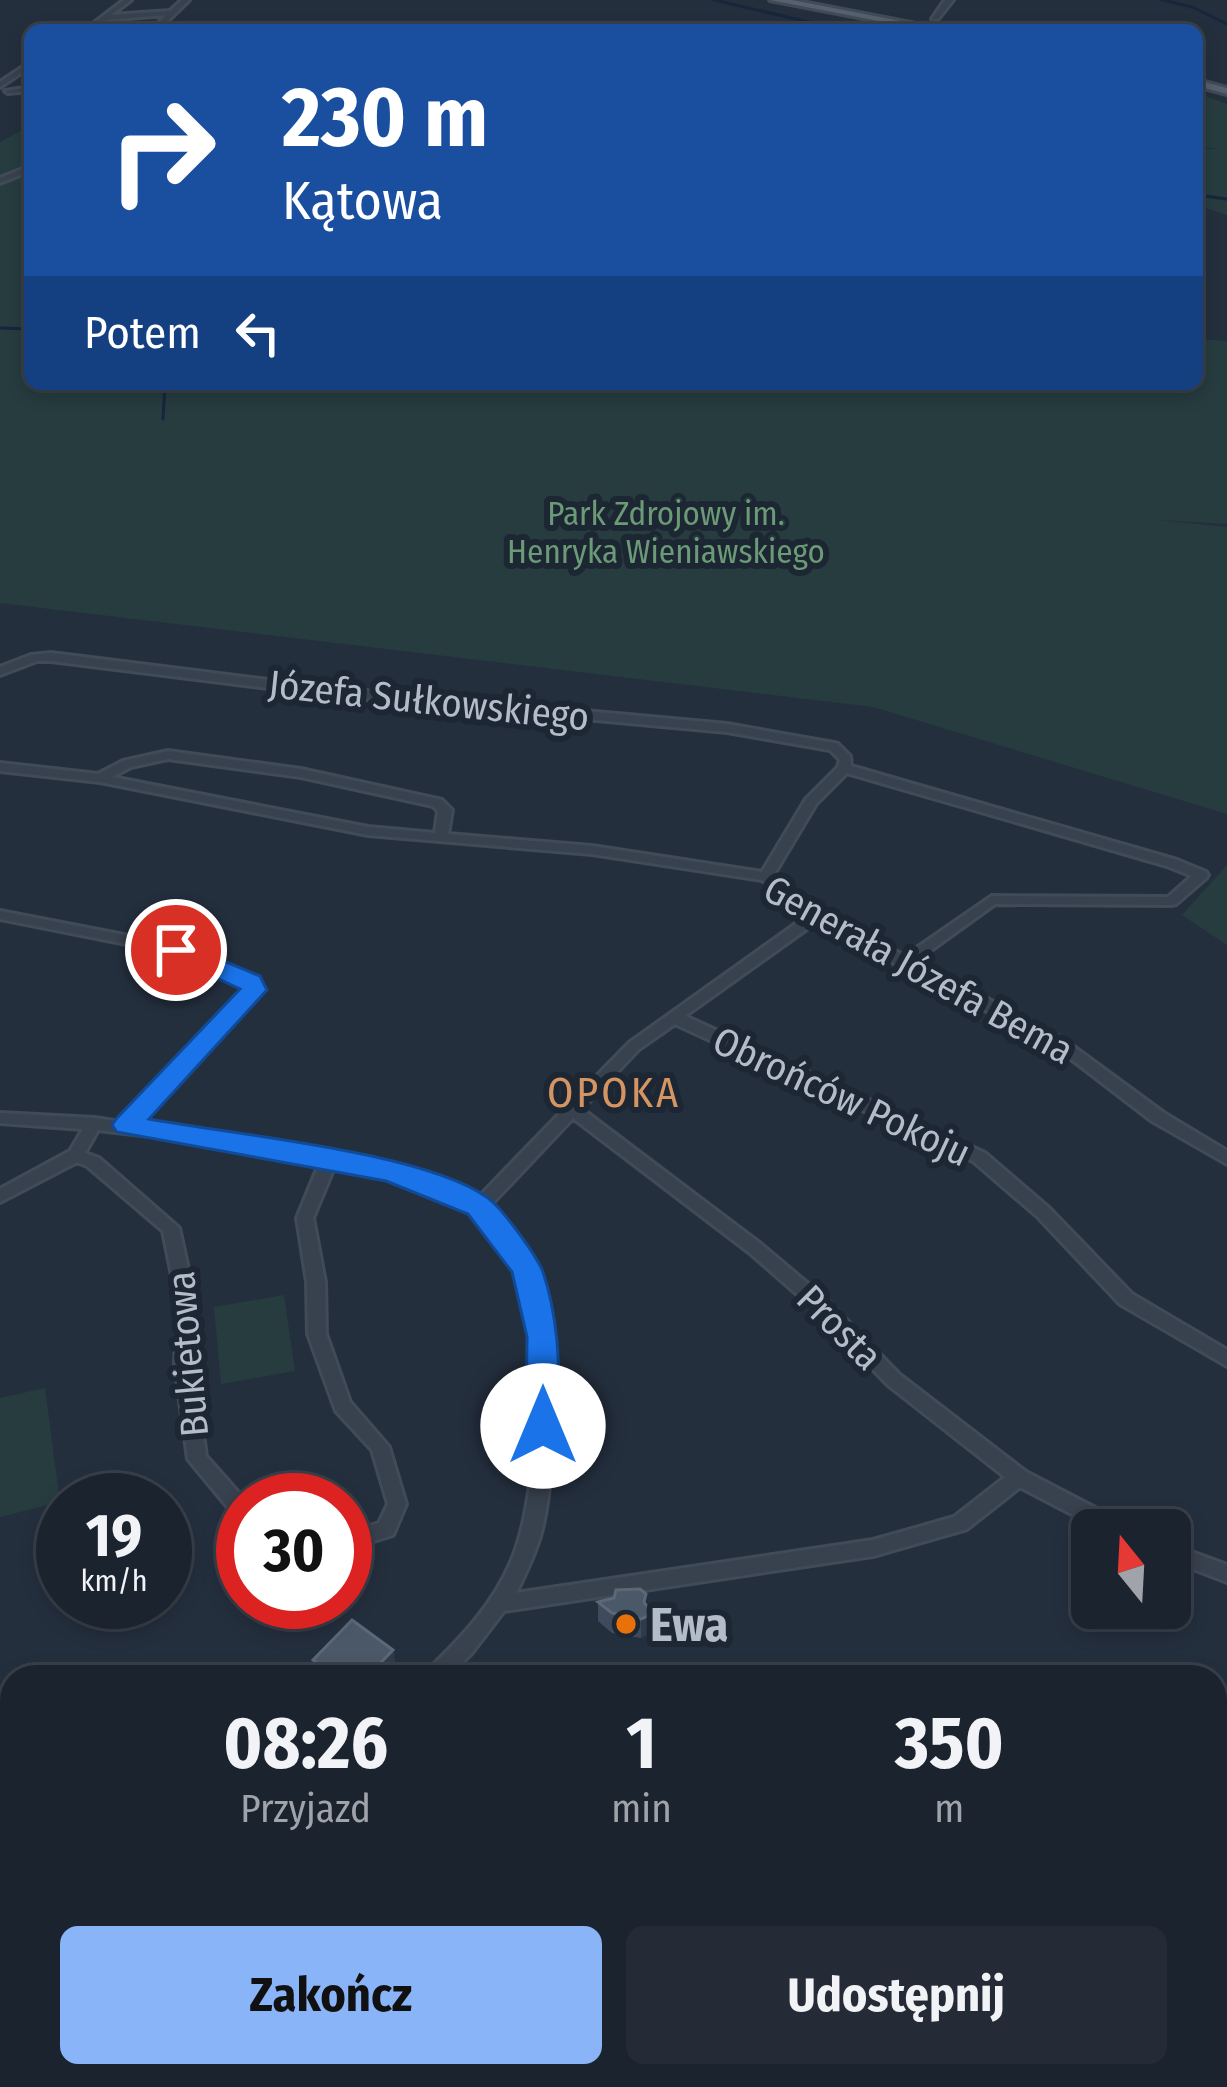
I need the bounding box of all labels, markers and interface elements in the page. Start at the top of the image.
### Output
text: 230 m [282,67,488,168]
icon: right [84,72,240,228]
text: Kątowa [282,169,443,233]
icon: left [225,300,291,366]
text: Potem [84,306,201,360]
park label: Park Zdrojowy im. Henryka Wieniawskiego [507,494,825,572]
street label: Józefa Sułkowskiego [266,661,591,741]
street label: Generała Józefa Bema [756,866,1081,1074]
pin [125,899,227,1001]
icon: arrive [143,917,209,983]
street label: Obrońców Pokoju [706,1017,977,1177]
district label: OPOKA [547,1068,681,1118]
street label: Bukietowa [158,1269,218,1439]
street label: Prosta [787,1276,891,1380]
position arrow [480,1363,606,1489]
speed limit sign: 30 [216,1473,372,1629]
text: 19 [86,1500,142,1572]
north arrow [1071,1509,1191,1629]
map controls [1071,1509,1191,1629]
text: km/h [81,1563,147,1599]
place label: Ewa [650,1596,728,1654]
marker: Ewa [613,1611,639,1637]
text: 08:26 [223,1701,388,1787]
text: 1 [626,1701,657,1787]
text: 350 [895,1701,1004,1787]
text: Przyjazd [240,1786,371,1832]
text: min [611,1786,672,1832]
text: m [934,1786,964,1832]
button: Zakończ [60,1926,602,2064]
button: Udostępnij [626,1926,1167,2064]

